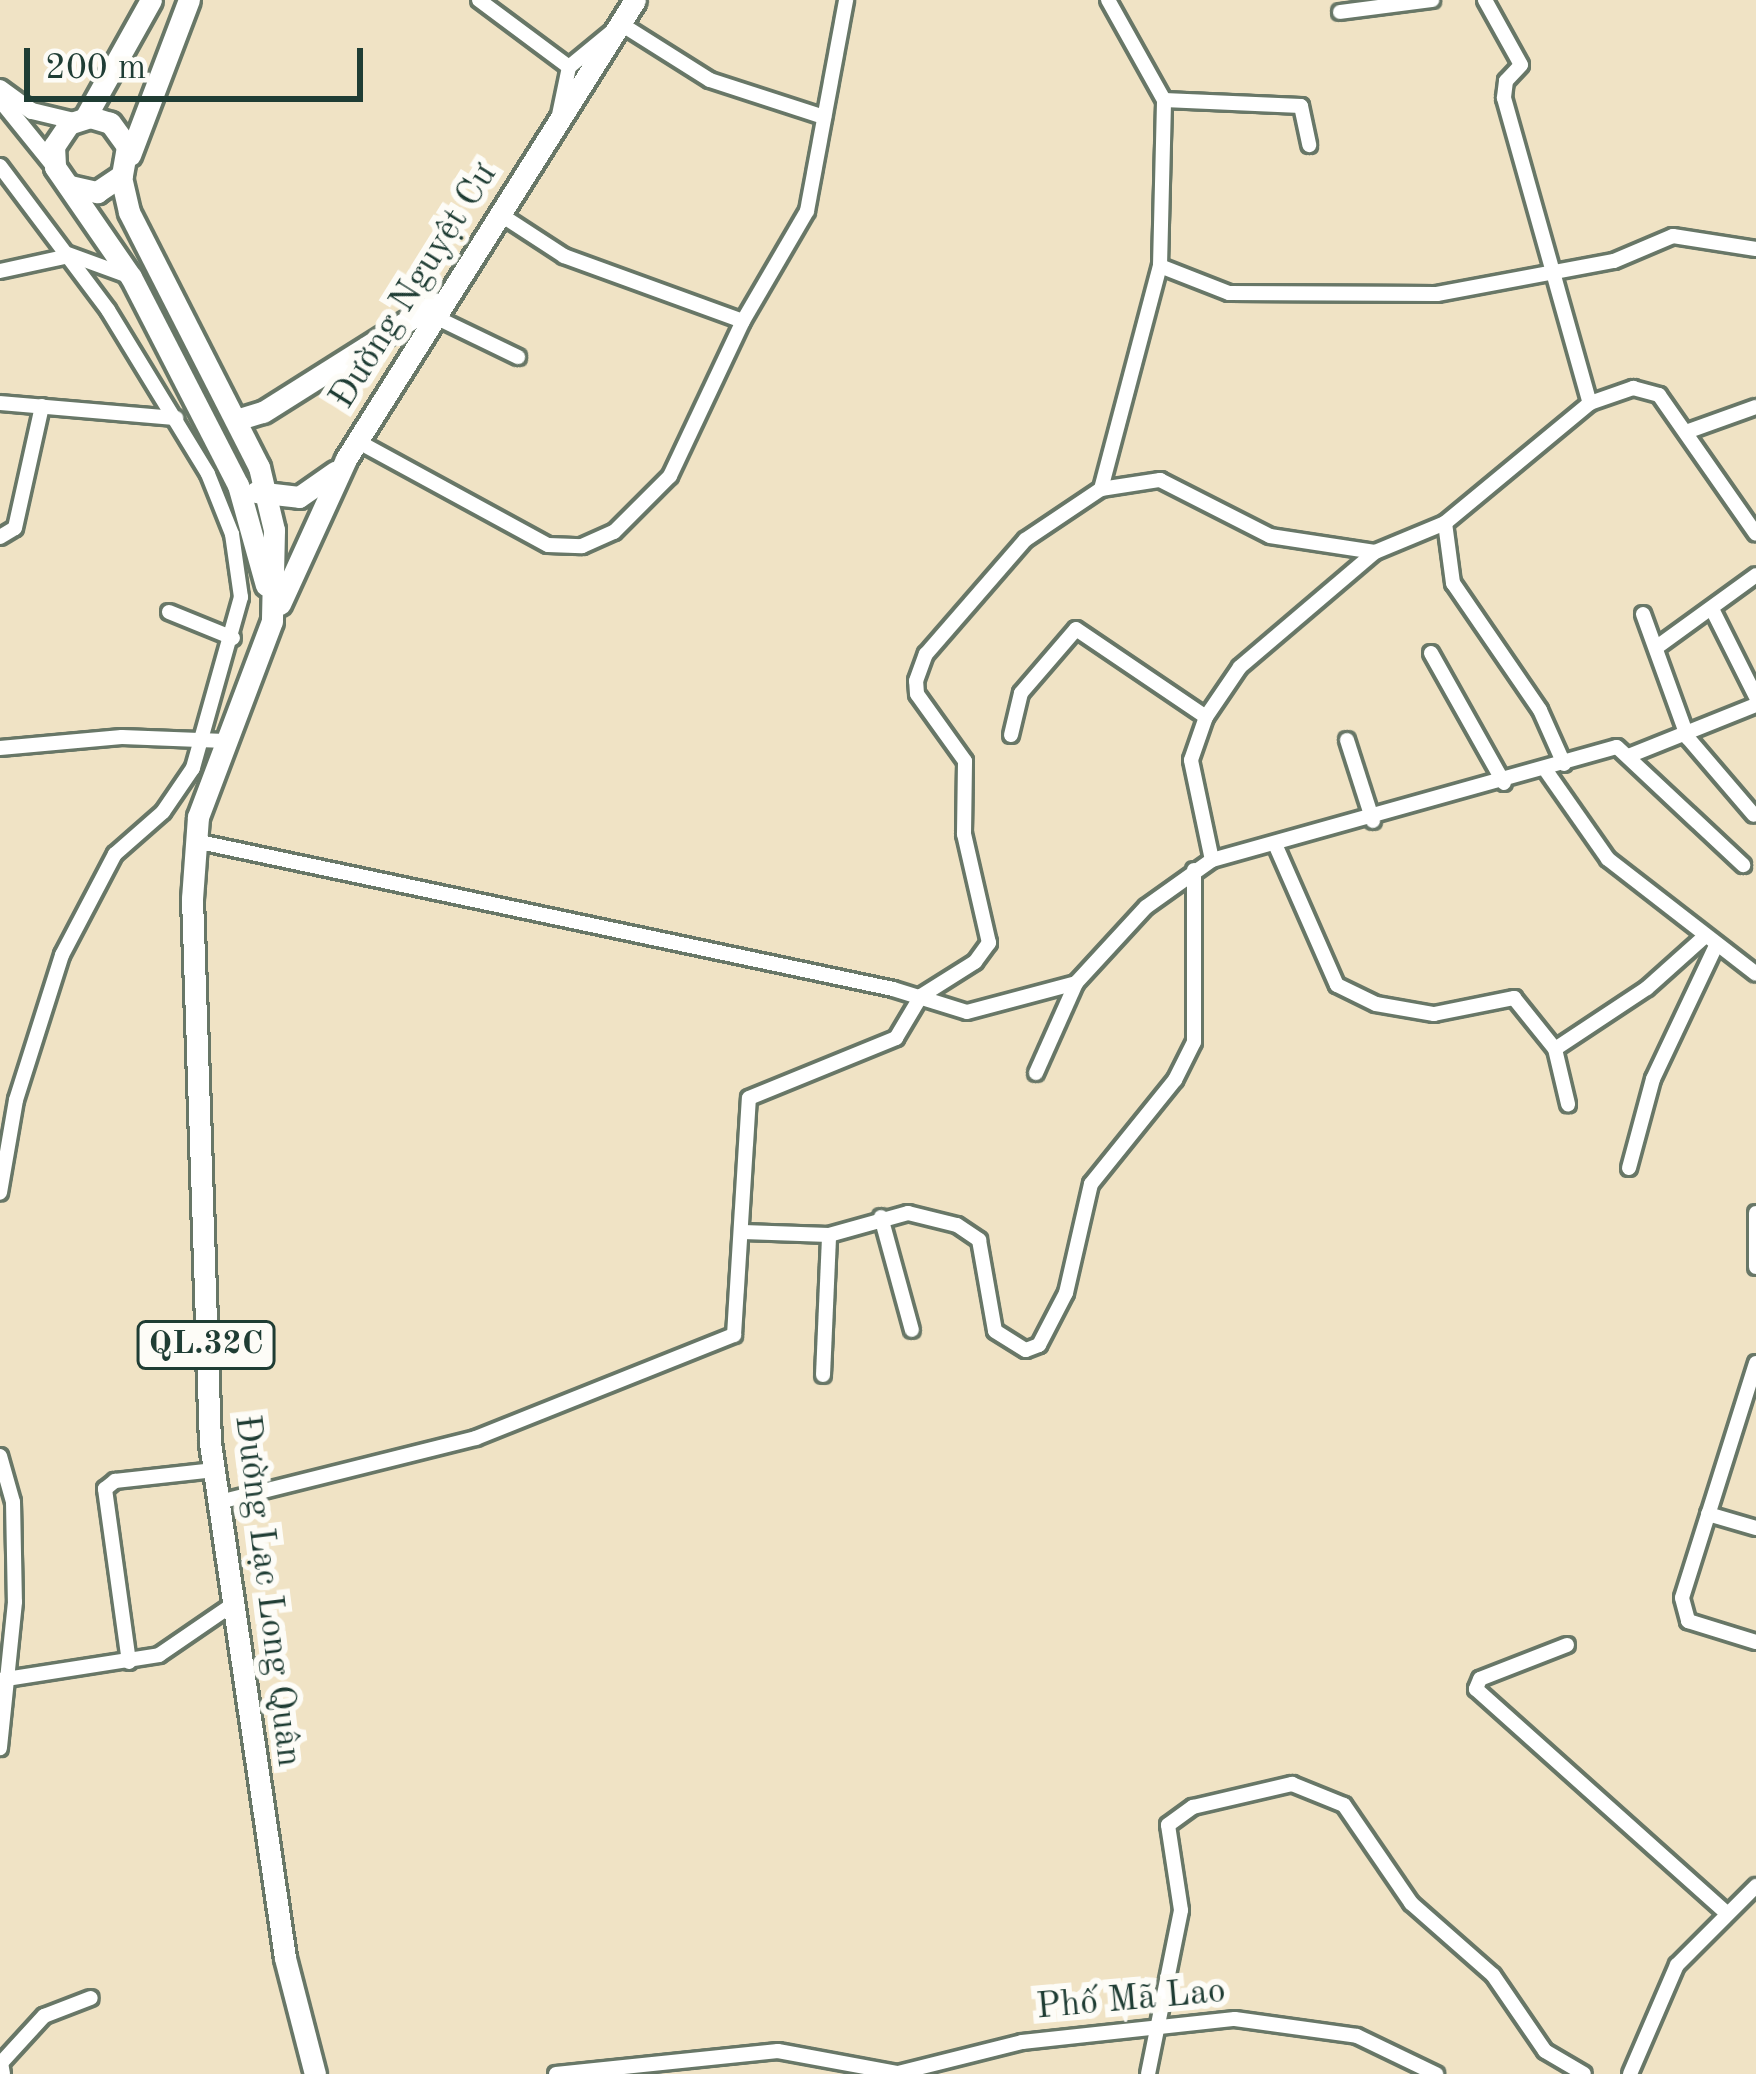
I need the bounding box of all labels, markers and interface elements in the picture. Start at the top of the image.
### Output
scale bar [30,24,369,98]
text: 200 m [45,51,146,87]
street label: Đường Nguyệt Cư [322,156,508,418]
road number: QL.32C [134,1318,278,1372]
street label: Đường Lạc Long Quân [223,1413,309,1769]
street label: Phố Mã Lao [1035,1971,1227,2031]

